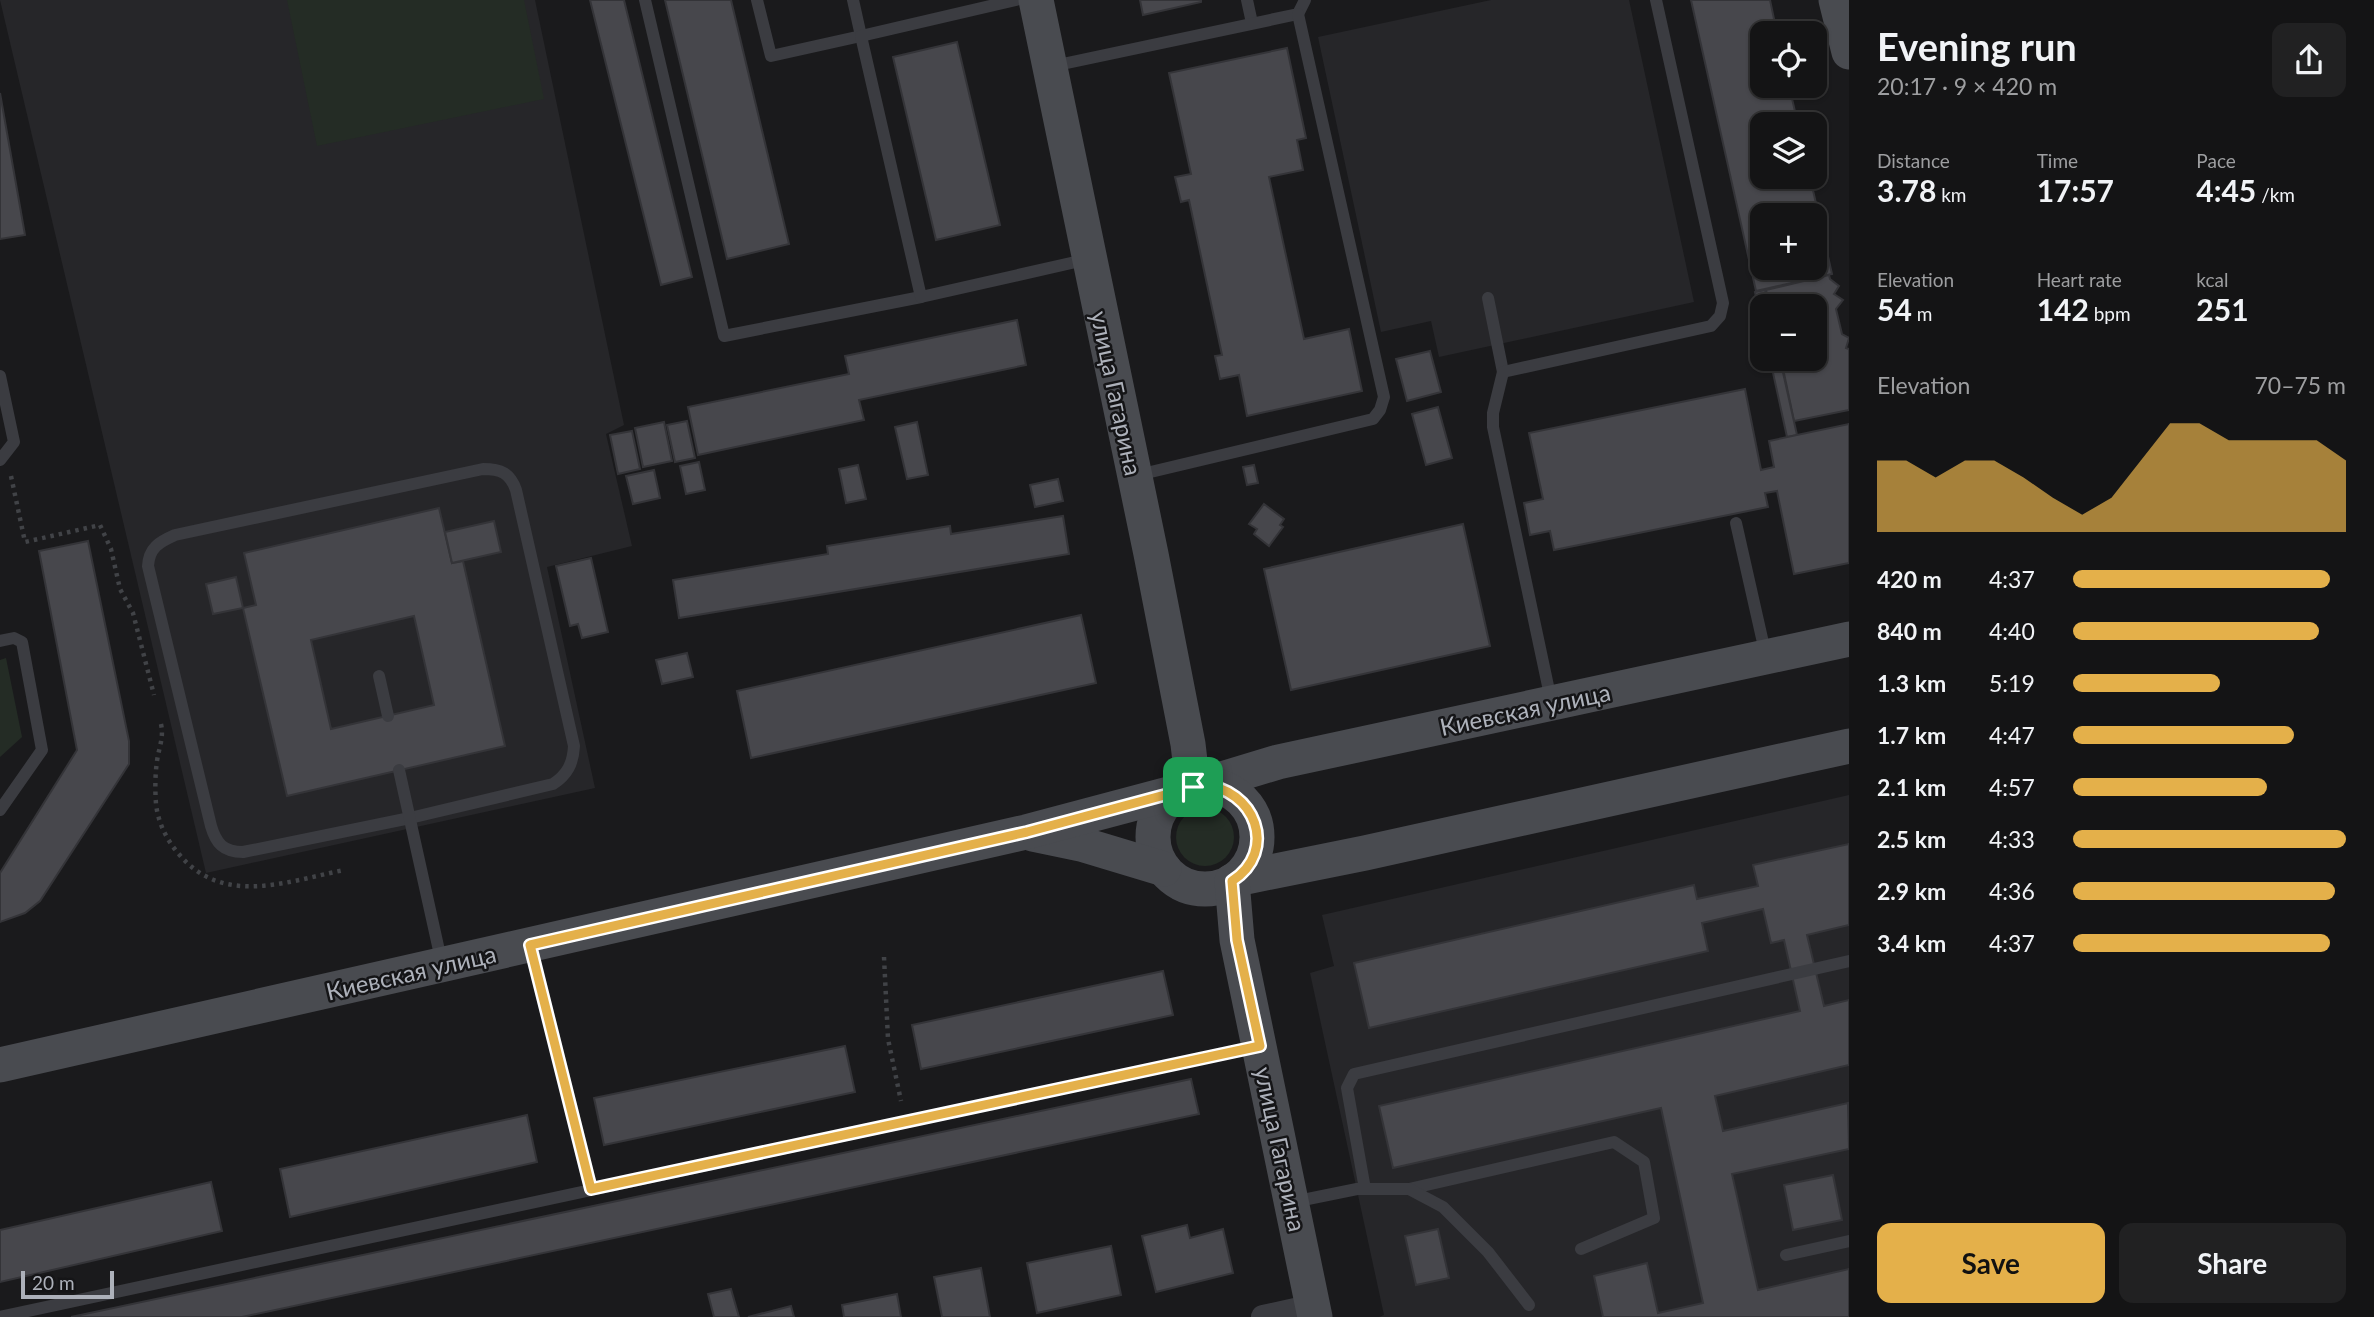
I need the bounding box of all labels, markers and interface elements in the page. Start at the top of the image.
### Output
map controls [1750,21,1827,371]
button: locate [1750,21,1827,98]
text: Evening run [1877,23,2077,69]
button: share [2272,23,2346,97]
text: 20:17 · 9 × 420 m [1877,72,2057,100]
button: layers [1750,112,1827,189]
text: Distance [1877,149,1950,172]
text: Time [2037,149,2078,172]
text: Pace [2196,149,2236,172]
text: 3.78 [1877,172,1936,208]
text: 17:57 [2037,172,2114,208]
text: 4:45 [2196,172,2256,208]
text: km [1936,183,1966,206]
text: /km [2256,183,2295,206]
button: + [1750,203,1827,280]
text: Elevation [1877,268,1954,291]
text: Heart rate [2037,268,2122,291]
text: kcal [2196,268,2228,291]
text: 54 [1877,291,1912,327]
text: 142 [2037,291,2089,327]
text: 251 [2196,291,2249,327]
button: − [1750,294,1827,371]
text: m [1912,302,1932,325]
text: bpm [2089,302,2131,325]
street label: улица Гагарина [1085,308,1149,478]
text: Elevation [1877,371,1970,399]
text: 70–75 m [2254,371,2346,399]
text: 420 m [1877,565,1942,593]
text: 4:37 [1989,565,2035,593]
text: 840 m [1877,617,1942,645]
text: 4:40 [1989,617,2035,645]
text: 1.3 km [1877,669,1946,697]
text: 5:19 [1989,669,2035,697]
street label: Киевская улица [1437,677,1613,741]
text: 1.7 km [1877,721,1946,749]
text: 4:47 [1989,721,2035,749]
pin [1163,757,1223,817]
icon: arrive [1174,768,1212,806]
text: 2.1 km [1877,773,1946,801]
text: 4:57 [1989,773,2035,801]
text: 2.5 km [1877,825,1946,853]
text: 4:33 [1989,825,2035,853]
text: 2.9 km [1877,877,1946,905]
text: 4:36 [1989,877,2035,905]
text: 3.4 km [1877,929,1946,957]
text: 4:37 [1989,929,2035,957]
street label: Киевская улица [323,938,499,1006]
street label: улица Гагарина [1249,1064,1313,1234]
button: Save [1877,1223,2105,1303]
button: Share [2119,1223,2346,1303]
scale bar [21,1268,114,1300]
text: 20 m [32,1271,75,1294]

